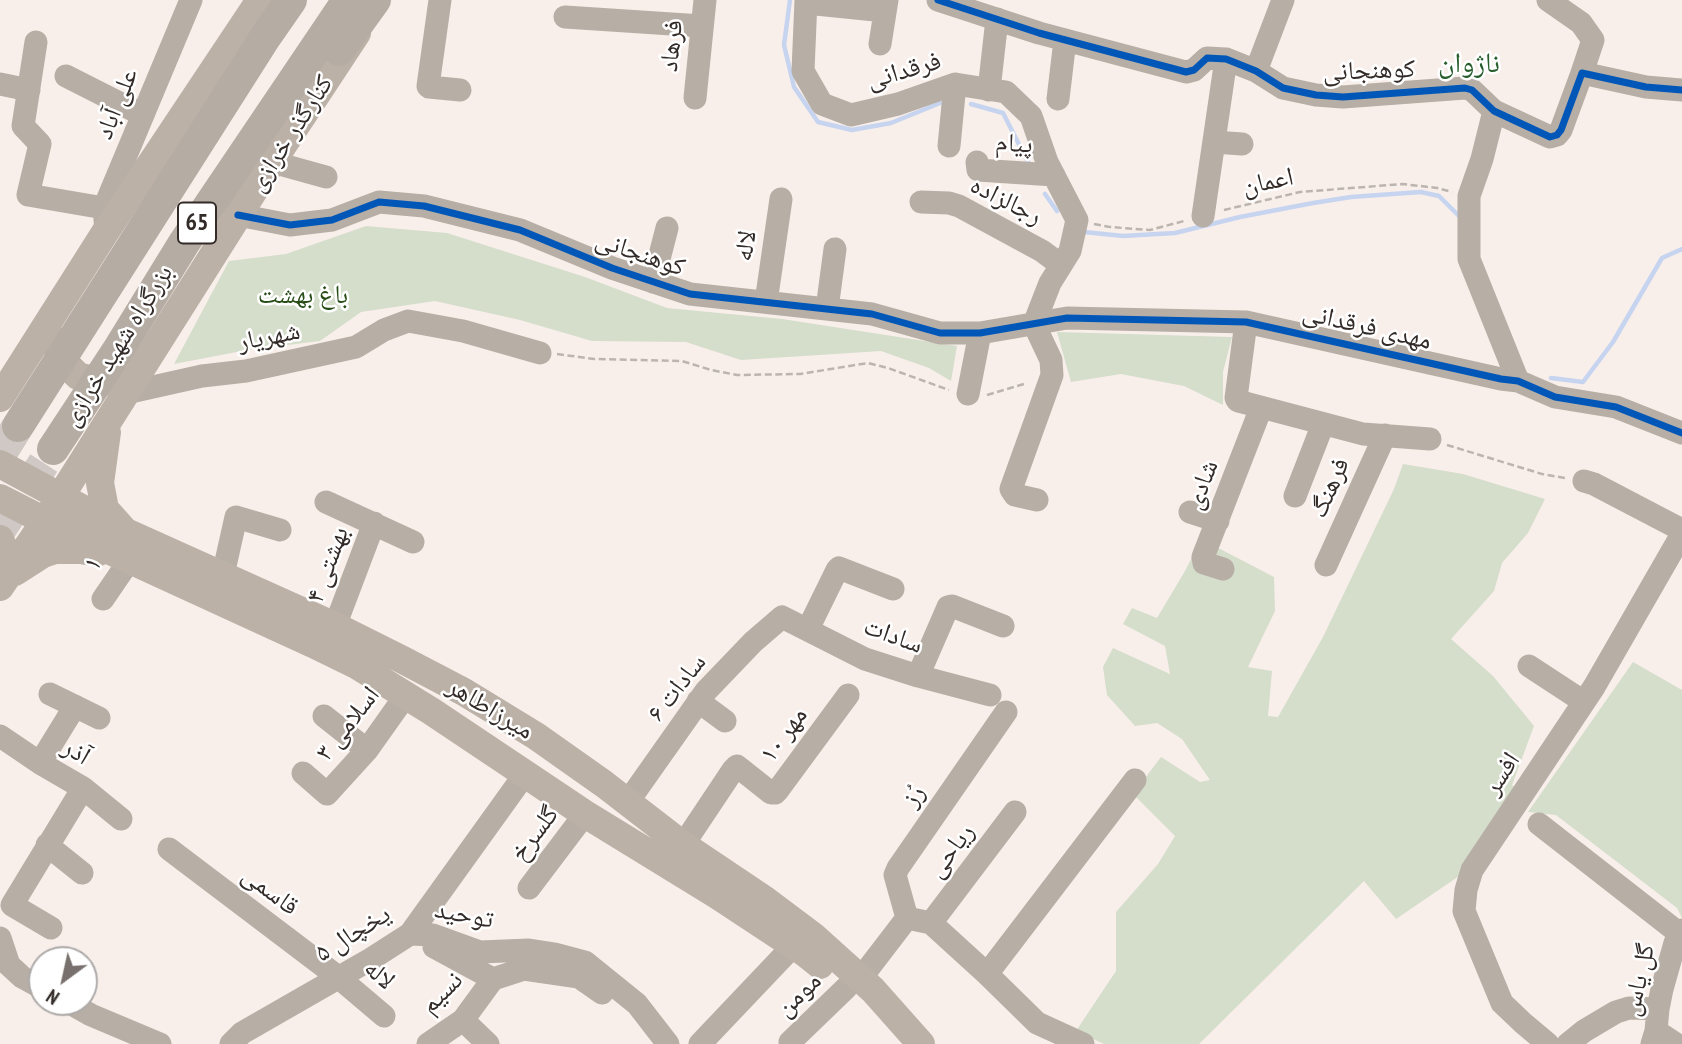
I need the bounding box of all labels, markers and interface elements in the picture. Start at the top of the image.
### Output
street label: فرهاد [654,19,690,73]
street label: فرقدانی [863,46,945,96]
district label: ناژوان [1438,47,1500,81]
street label: کوهنجانی [1322,54,1416,88]
street label: علی آباد [89,64,145,144]
street label: کنارگذر خرازی [242,70,340,198]
street label: پیام [994,127,1034,161]
street label: اعمان [1239,161,1297,203]
street label: رجالزاده [965,170,1047,232]
road number: 65 [178,202,216,244]
street label: کوهنجانی [591,224,689,284]
street label: لاله [728,228,764,264]
street label: بزرگراه شهید خرازی [56,259,180,433]
park label: باغ بهشت [258,280,348,312]
street label: مهدی فرقدانی [1299,297,1435,357]
street label: شهریار [235,316,303,358]
street label: فرهنگ [1303,453,1357,523]
street label: شادی [1178,456,1226,514]
street label: بهشتی ۴ [300,523,356,607]
street label: ۱ [77,550,109,578]
street label: سادات [859,611,927,661]
street label: سادات ۶ [641,648,713,728]
street label: میرزاطاهر [441,671,539,747]
street label: اسلامی ۳ [309,680,387,768]
street label: مهر ۱۰ [753,701,815,769]
street label: آذر [56,732,96,772]
street label: افسر [1477,747,1527,801]
street label: رُز [895,779,933,813]
street label: گلسرخ [504,800,566,868]
street label: ریاحی [921,818,981,884]
street label: قاسمی [235,860,305,922]
street label: توحید [432,894,496,936]
street label: یخچال ۵ [310,899,396,969]
street label: گل یاس [1616,941,1662,1019]
north arrow [28,946,98,1016]
street label: لاله [357,953,401,997]
street label: نسیم [414,965,470,1021]
street label: مومن [770,966,828,1024]
text: N [42,984,63,1010]

